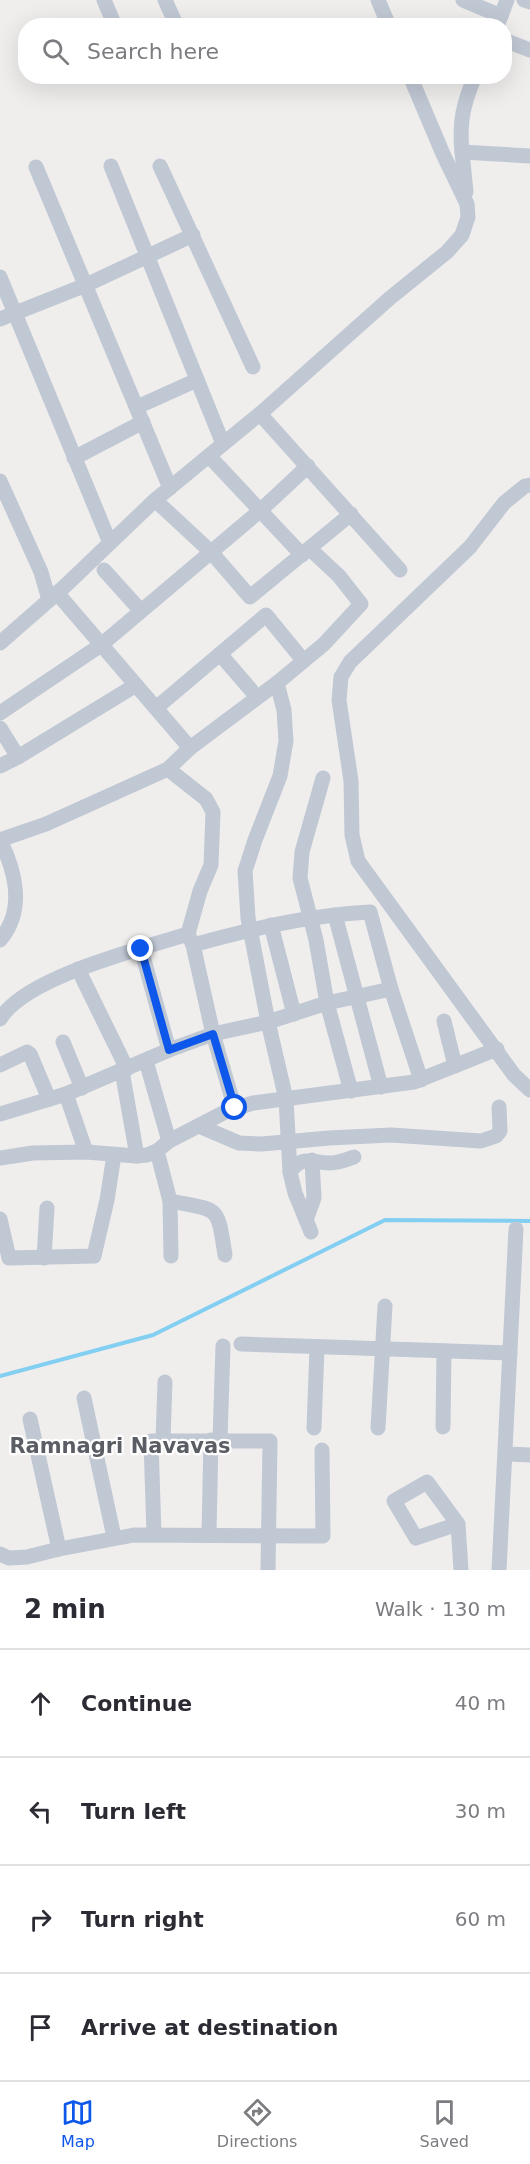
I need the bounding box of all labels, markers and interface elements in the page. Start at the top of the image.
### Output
search box [18,18,512,84]
icon: search [39,35,72,68]
text: Search here [87,39,219,64]
route end [127,935,153,961]
route start [221,1094,247,1120]
district label: Ramnagri Navavas [9,1434,231,1458]
text: 2 min [24,1594,106,1624]
text: Walk · 130 m [375,1597,506,1621]
icon: ahead [24,1687,57,1720]
text: Continue [81,1691,192,1716]
text: 40 m [455,1691,506,1715]
icon: left [24,1795,57,1828]
text: Turn left [81,1799,186,1824]
text: 30 m [455,1799,506,1823]
icon: right [24,1903,57,1936]
text: Turn right [81,1907,204,1932]
text: 60 m [455,1907,506,1931]
icon: arrive [24,2011,57,2044]
text: Arrive at destination [81,2015,338,2040]
tab: Map [61,2096,95,2151]
tab: Directions [217,2096,297,2151]
tab: Saved [420,2096,469,2151]

